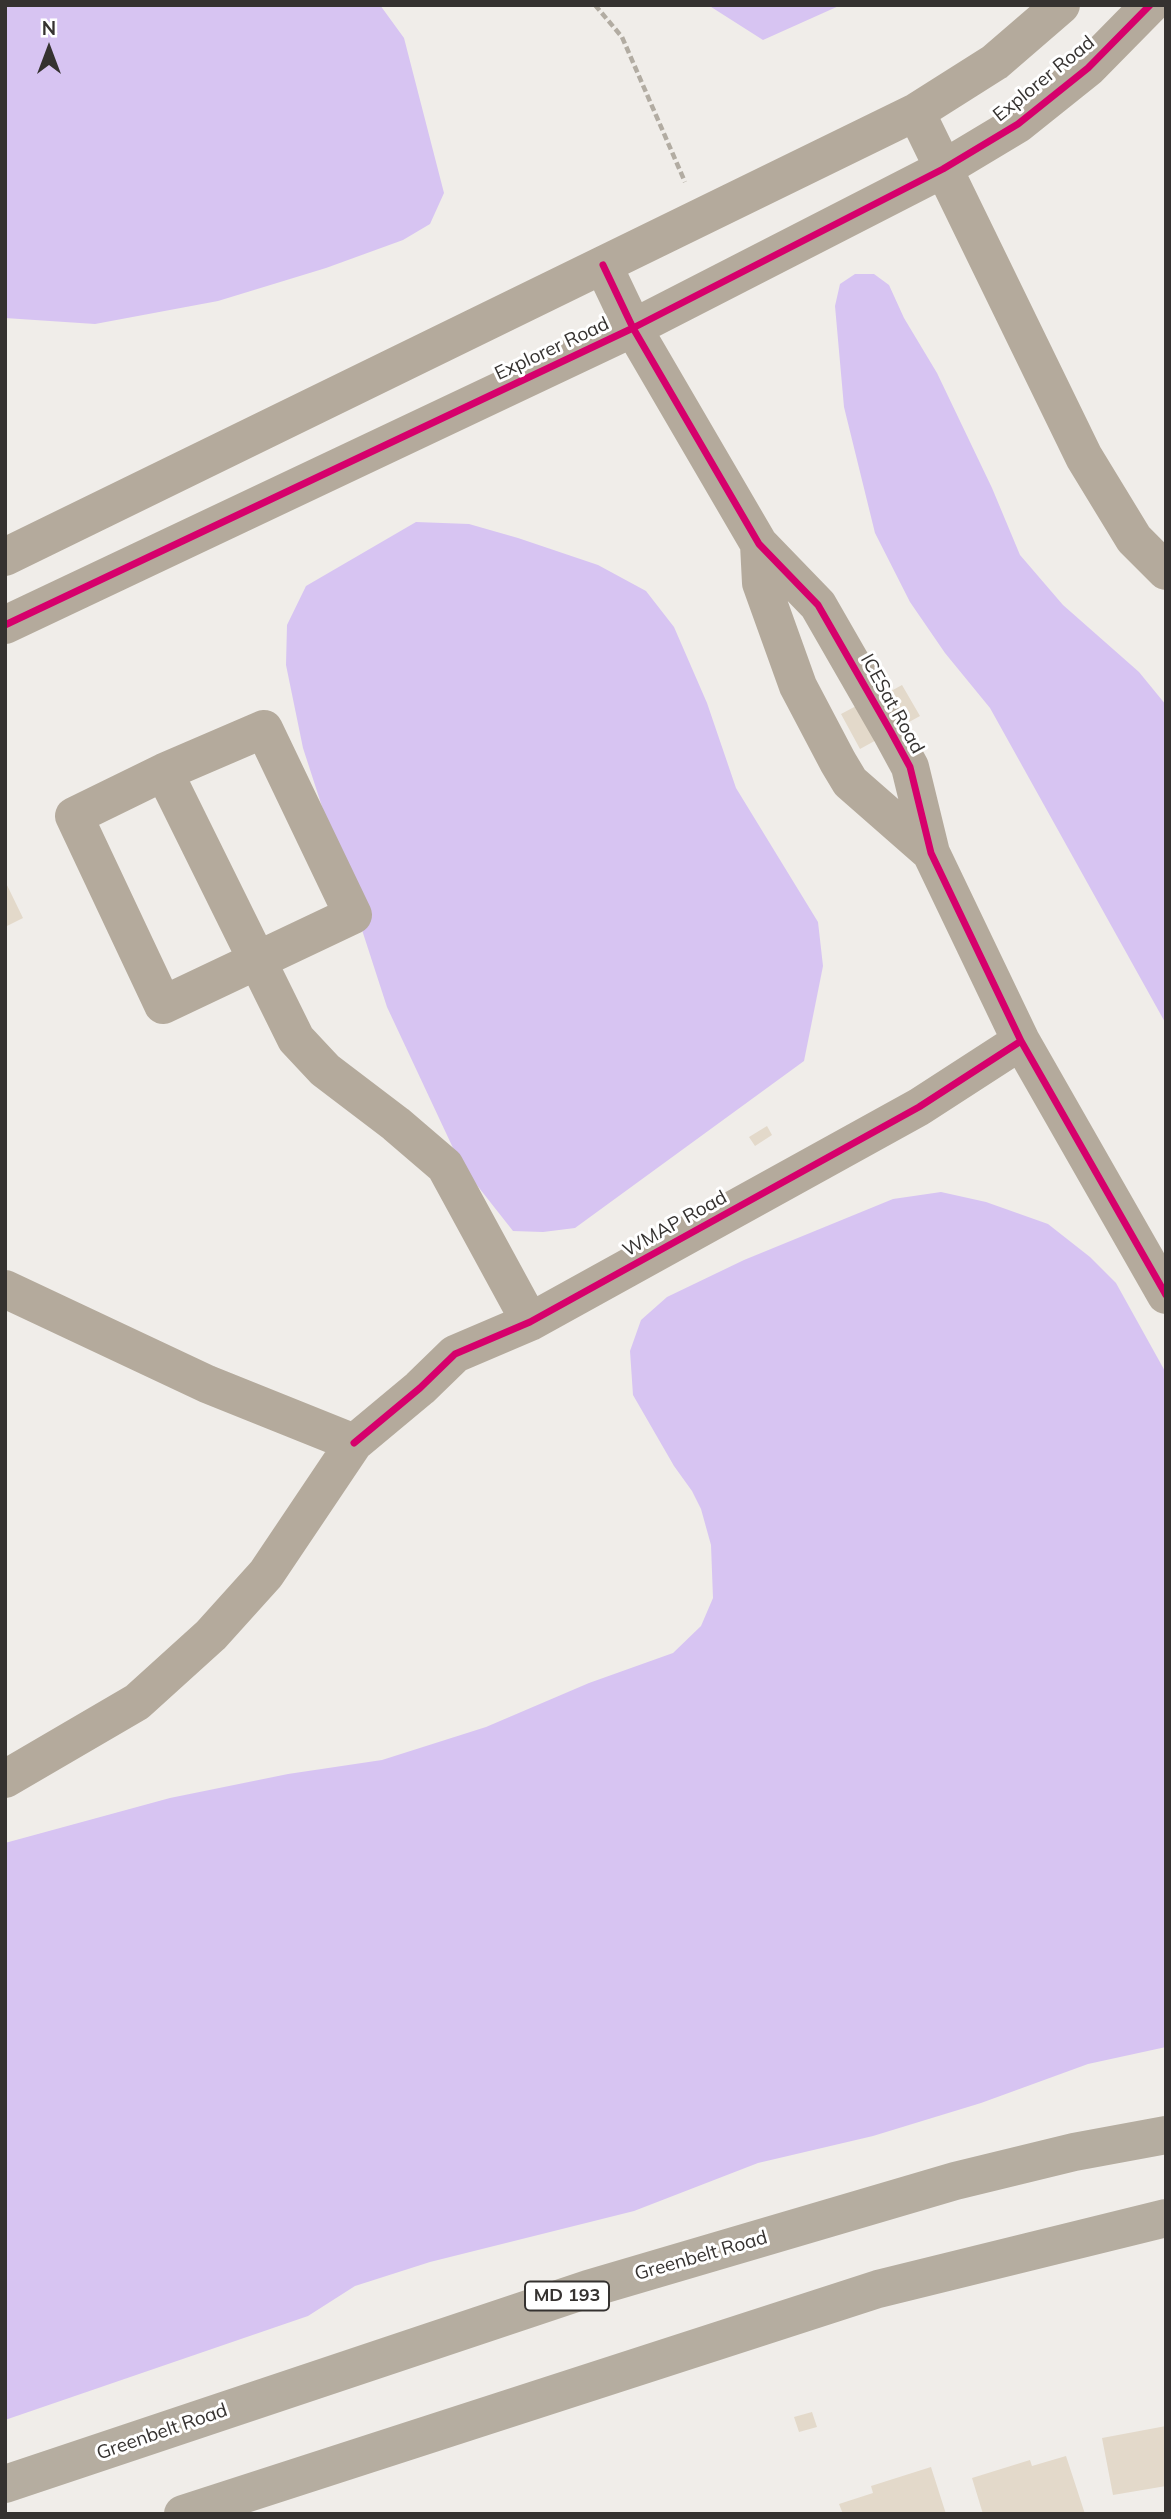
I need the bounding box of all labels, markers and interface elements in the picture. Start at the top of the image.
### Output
north arrow [14,14,84,84]
text: N [42,16,56,40]
street label: Explorer Road [989,31,1099,127]
street label: Explorer Road [491,313,613,385]
street label: ICESat Road [855,650,929,758]
street label: WMAP Road [619,1186,731,1262]
street label: Greenbelt Road [632,2226,770,2286]
road number: MD 193 [525,2282,609,2310]
street label: Greenbelt Road [94,2399,230,2465]

